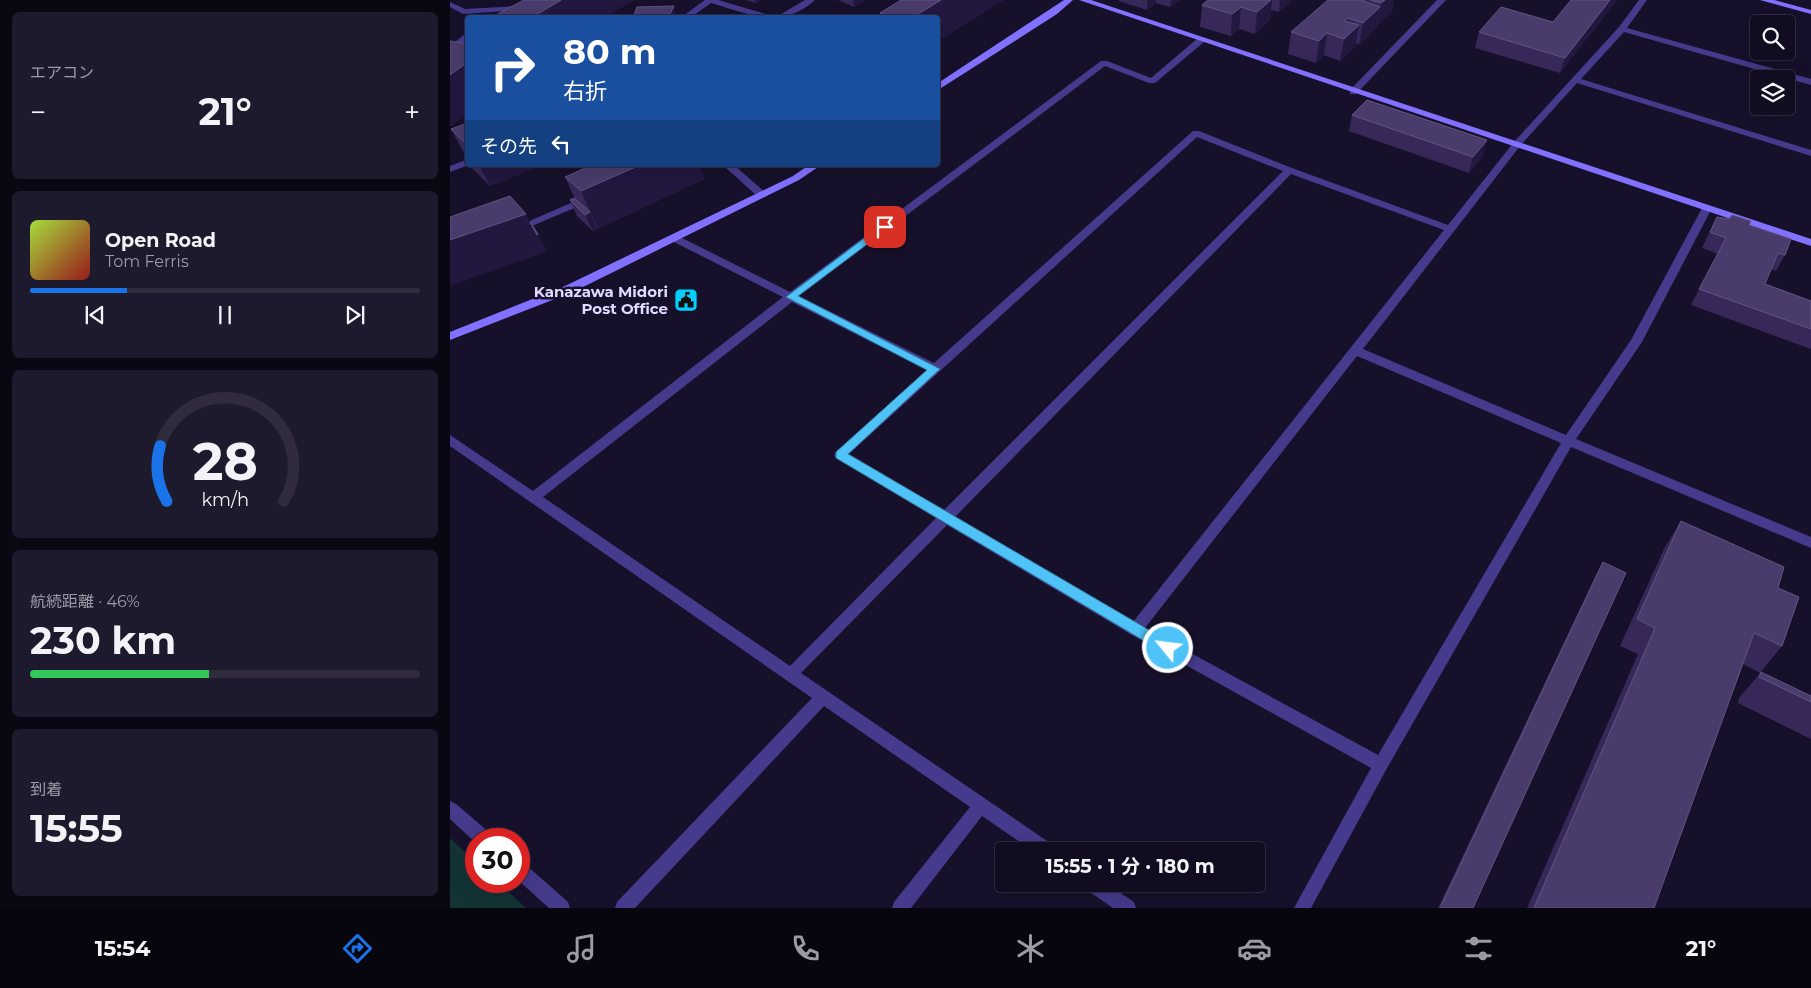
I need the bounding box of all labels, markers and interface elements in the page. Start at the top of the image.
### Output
map controls [1750,15,1795,115]
button: search [1750,15,1795,60]
text: 80 m [563,30,657,73]
icon: right [480,35,545,100]
text: エアコン [30,63,94,82]
button: layers [1750,70,1795,115]
text: 右折 [563,78,607,105]
text: 21° [198,88,252,135]
text: − [30,95,46,129]
text: + [404,95,420,129]
icon: left [547,130,575,158]
text: その先 [480,135,537,158]
pin [864,206,906,248]
icon: arrive [871,213,899,241]
text: Open Road [105,229,216,252]
text: Tom Ferris [105,252,189,271]
place label: Kanazawa Midori Post Office [534,282,668,318]
public building icon: Kanazawa Midori Post Office [673,287,699,313]
icon: previous [81,301,109,329]
icon: pause [211,301,239,329]
icon: next [341,301,369,329]
text: 28 [192,430,258,493]
text: km/h [201,489,249,510]
text: 航続距離 · 46% [30,592,140,611]
text: 230 km [30,617,176,664]
position arrow [1141,621,1193,673]
text: 到着 [30,780,62,799]
text: 15:55 [30,805,123,852]
speed limit sign: 30 [465,828,530,893]
text: 15:55 · 1 分 · 180 m [1045,855,1215,878]
icon: directions [340,931,375,966]
icon: music [564,931,599,966]
icon: phone [788,931,823,966]
icon: climate [1013,931,1048,966]
icon: car [1237,931,1272,966]
icon: filters [1461,931,1496,966]
text: 15:54 [95,935,150,962]
text: 21° [1685,935,1716,962]

